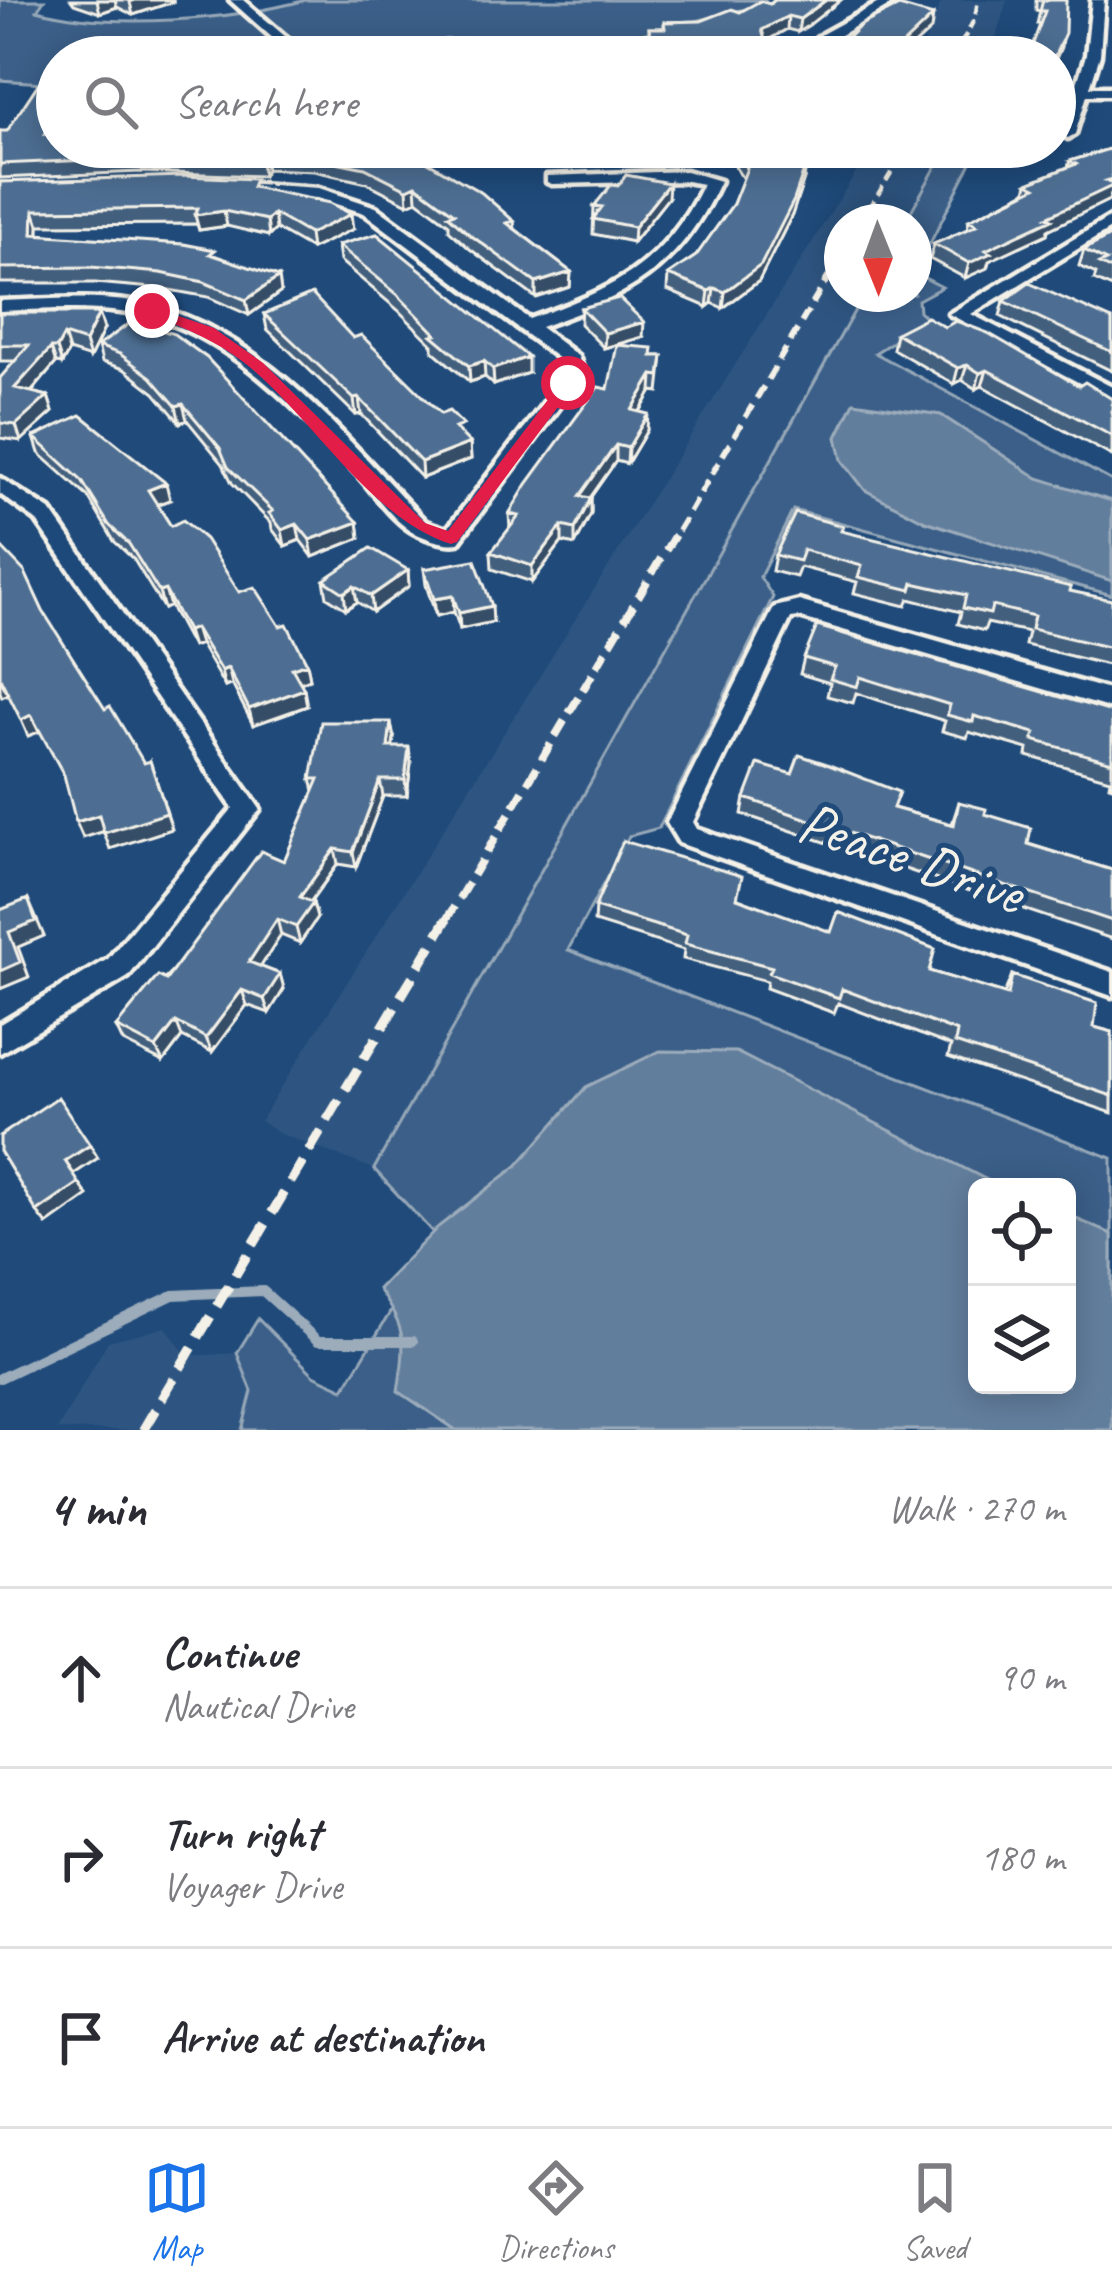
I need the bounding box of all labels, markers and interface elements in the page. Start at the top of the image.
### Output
search box [36,36,1076,168]
icon: search [78,69,144,135]
text: Search here [174,74,357,131]
north arrow [824,204,932,312]
route end [125,284,179,338]
route start [541,356,595,410]
street label: Peace Drive [789,783,1037,932]
map controls [968,1178,1076,1394]
button: locate [968,1178,1076,1286]
button: layers [968,1286,1076,1394]
text: 4 min [48,1476,146,1540]
text: Walk · 270 m [888,1484,1064,1533]
text: Continue [162,1625,296,1682]
icon: ahead [48,1645,114,1711]
text: 90 m [998,1653,1064,1702]
text: Nautical Drive [162,1682,354,1731]
text: Turn right [162,1805,320,1862]
icon: right [48,1825,114,1891]
text: 180 m [980,1833,1064,1882]
text: Voyager Drive [162,1862,342,1911]
icon: arrive [48,2005,114,2071]
text: Arrive at destination [162,2009,484,2066]
tab: Map [144,2155,210,2269]
tab: Directions [499,2155,613,2269]
tab: Saved [902,2155,968,2269]

